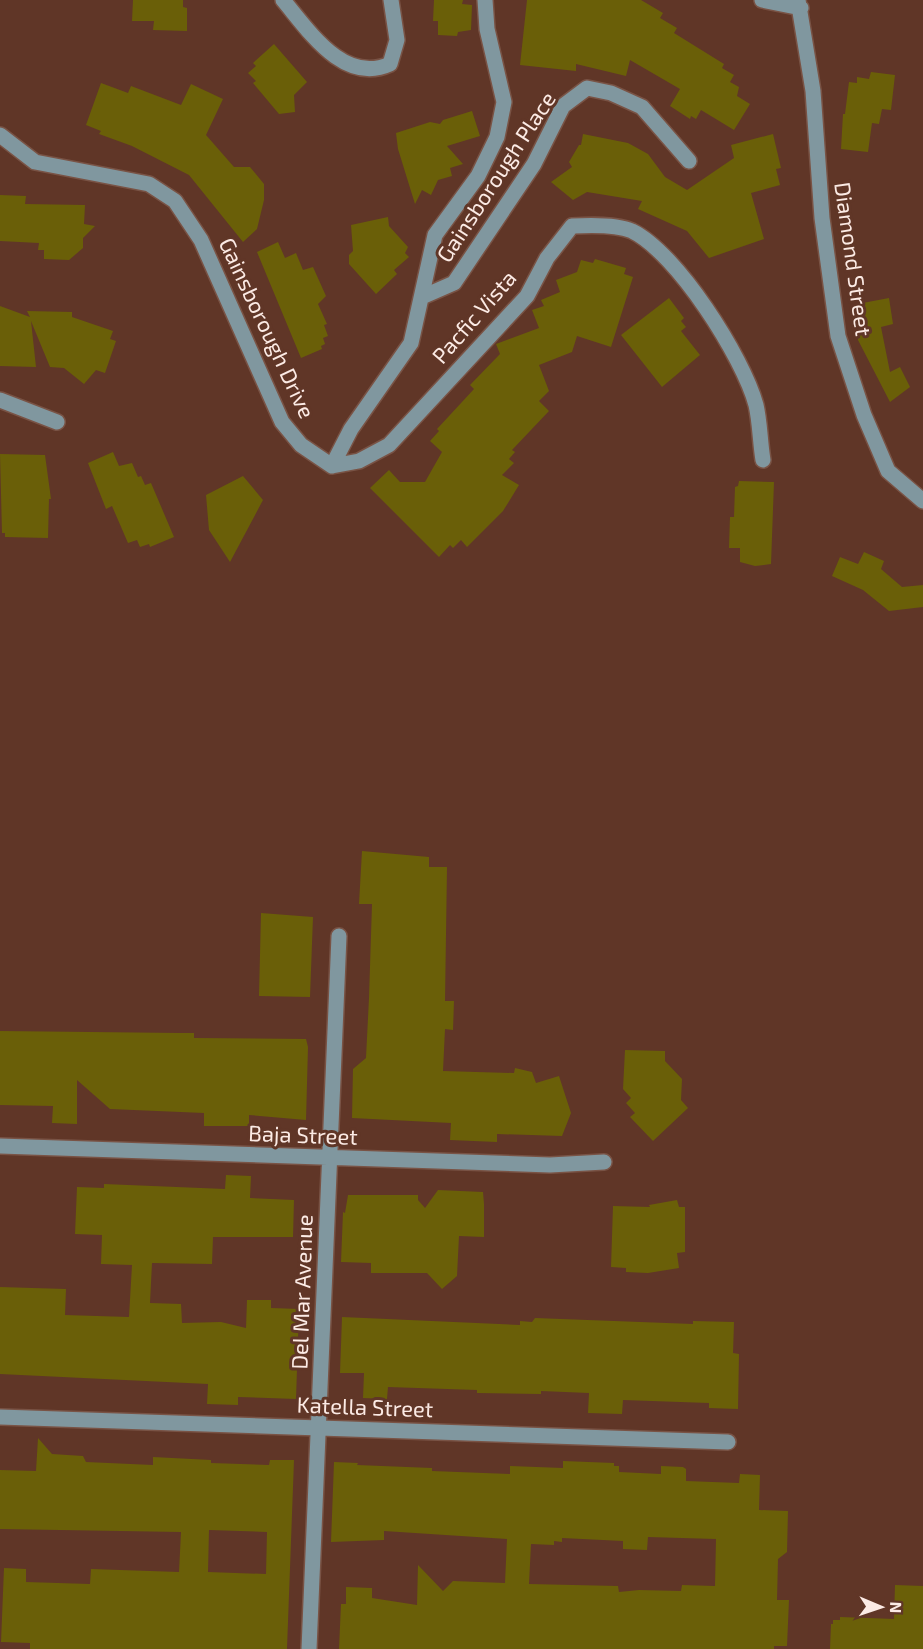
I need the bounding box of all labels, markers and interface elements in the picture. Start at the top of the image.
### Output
street label: Gainsborough Place [430,86,560,267]
street label: Diamond Street [830,180,878,338]
street label: Gainsborough Drive [215,233,321,422]
street label: Pacfic Vista [426,265,521,368]
street label: Baja Street [248,1119,358,1150]
street label: Del Mar Avenue [285,1214,317,1370]
street label: Katella Street [296,1391,434,1421]
north arrow [851,1577,911,1637]
text: N [887,1601,906,1614]

